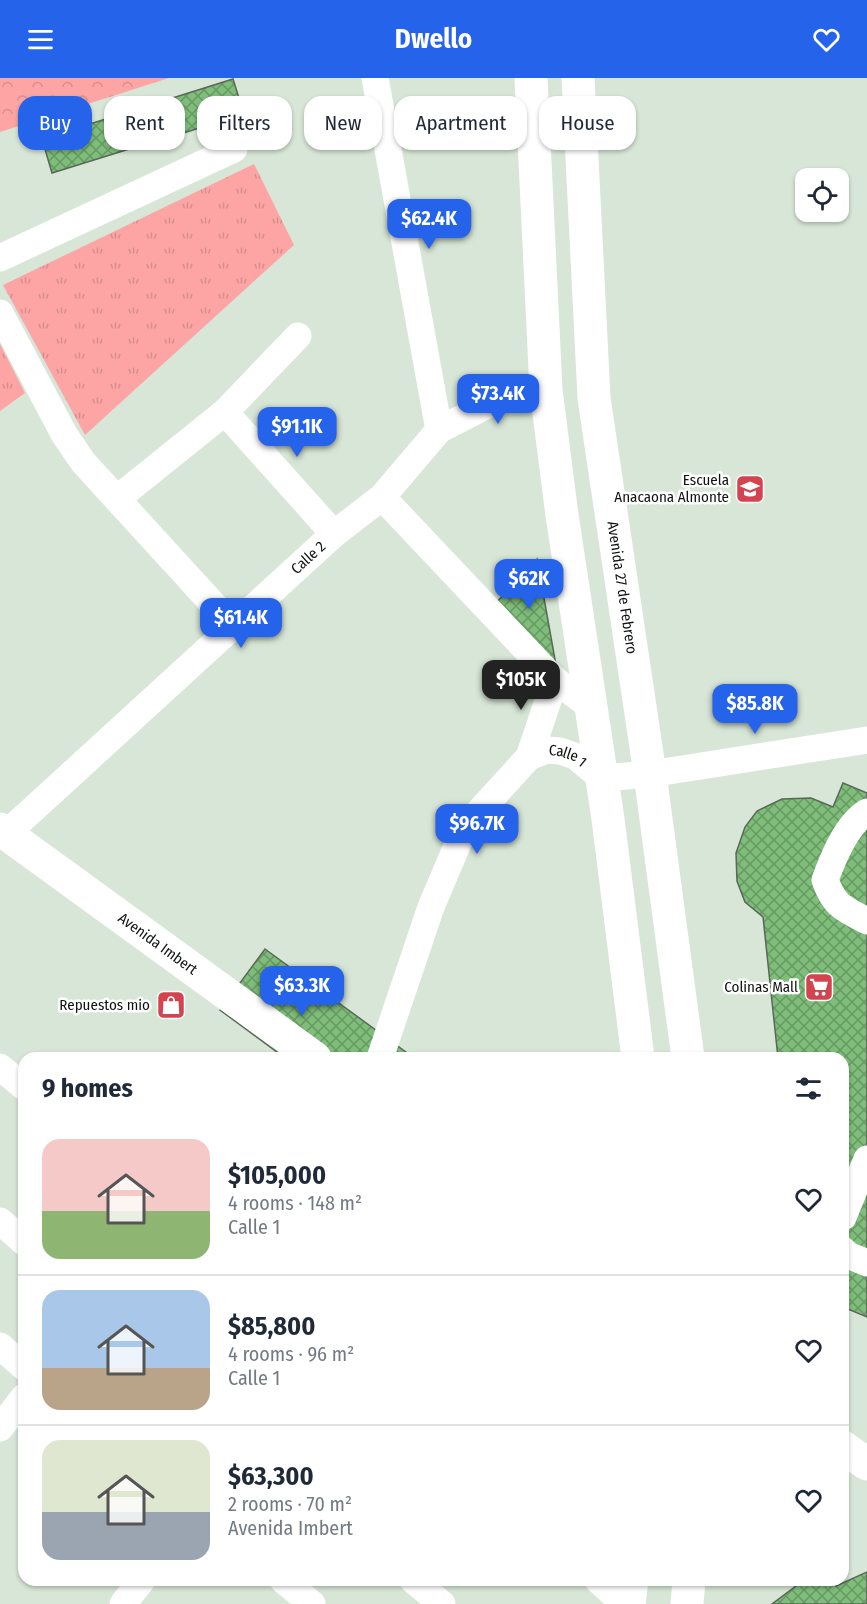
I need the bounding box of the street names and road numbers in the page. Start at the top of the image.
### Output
street label: Avenida 27 de Febrero [603,520,641,655]
street label: Calle 2 [287,537,329,578]
street label: Calle 1 [548,741,590,771]
street label: Avenida Imbert [115,909,201,979]

